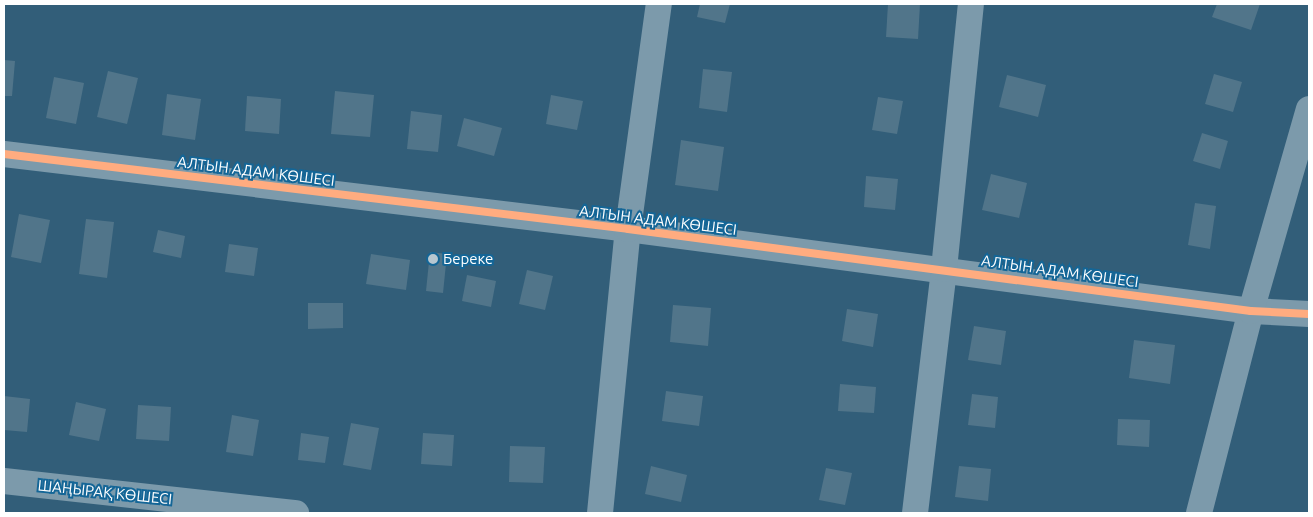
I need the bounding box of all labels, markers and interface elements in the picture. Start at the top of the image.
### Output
street label: АЛТЫН АДАМ КӨШЕСІ [176,152,336,190]
street label: АЛТЫН АДАМ КӨШЕСІ [578,201,738,239]
place label: Береке [443,250,493,268]
street label: АЛТЫН АДАМ КӨШЕСІ [980,251,1140,291]
marker: Береке [427,253,439,265]
street label: ШАҢЫРАҚ КӨШЕСІ [37,476,173,508]

